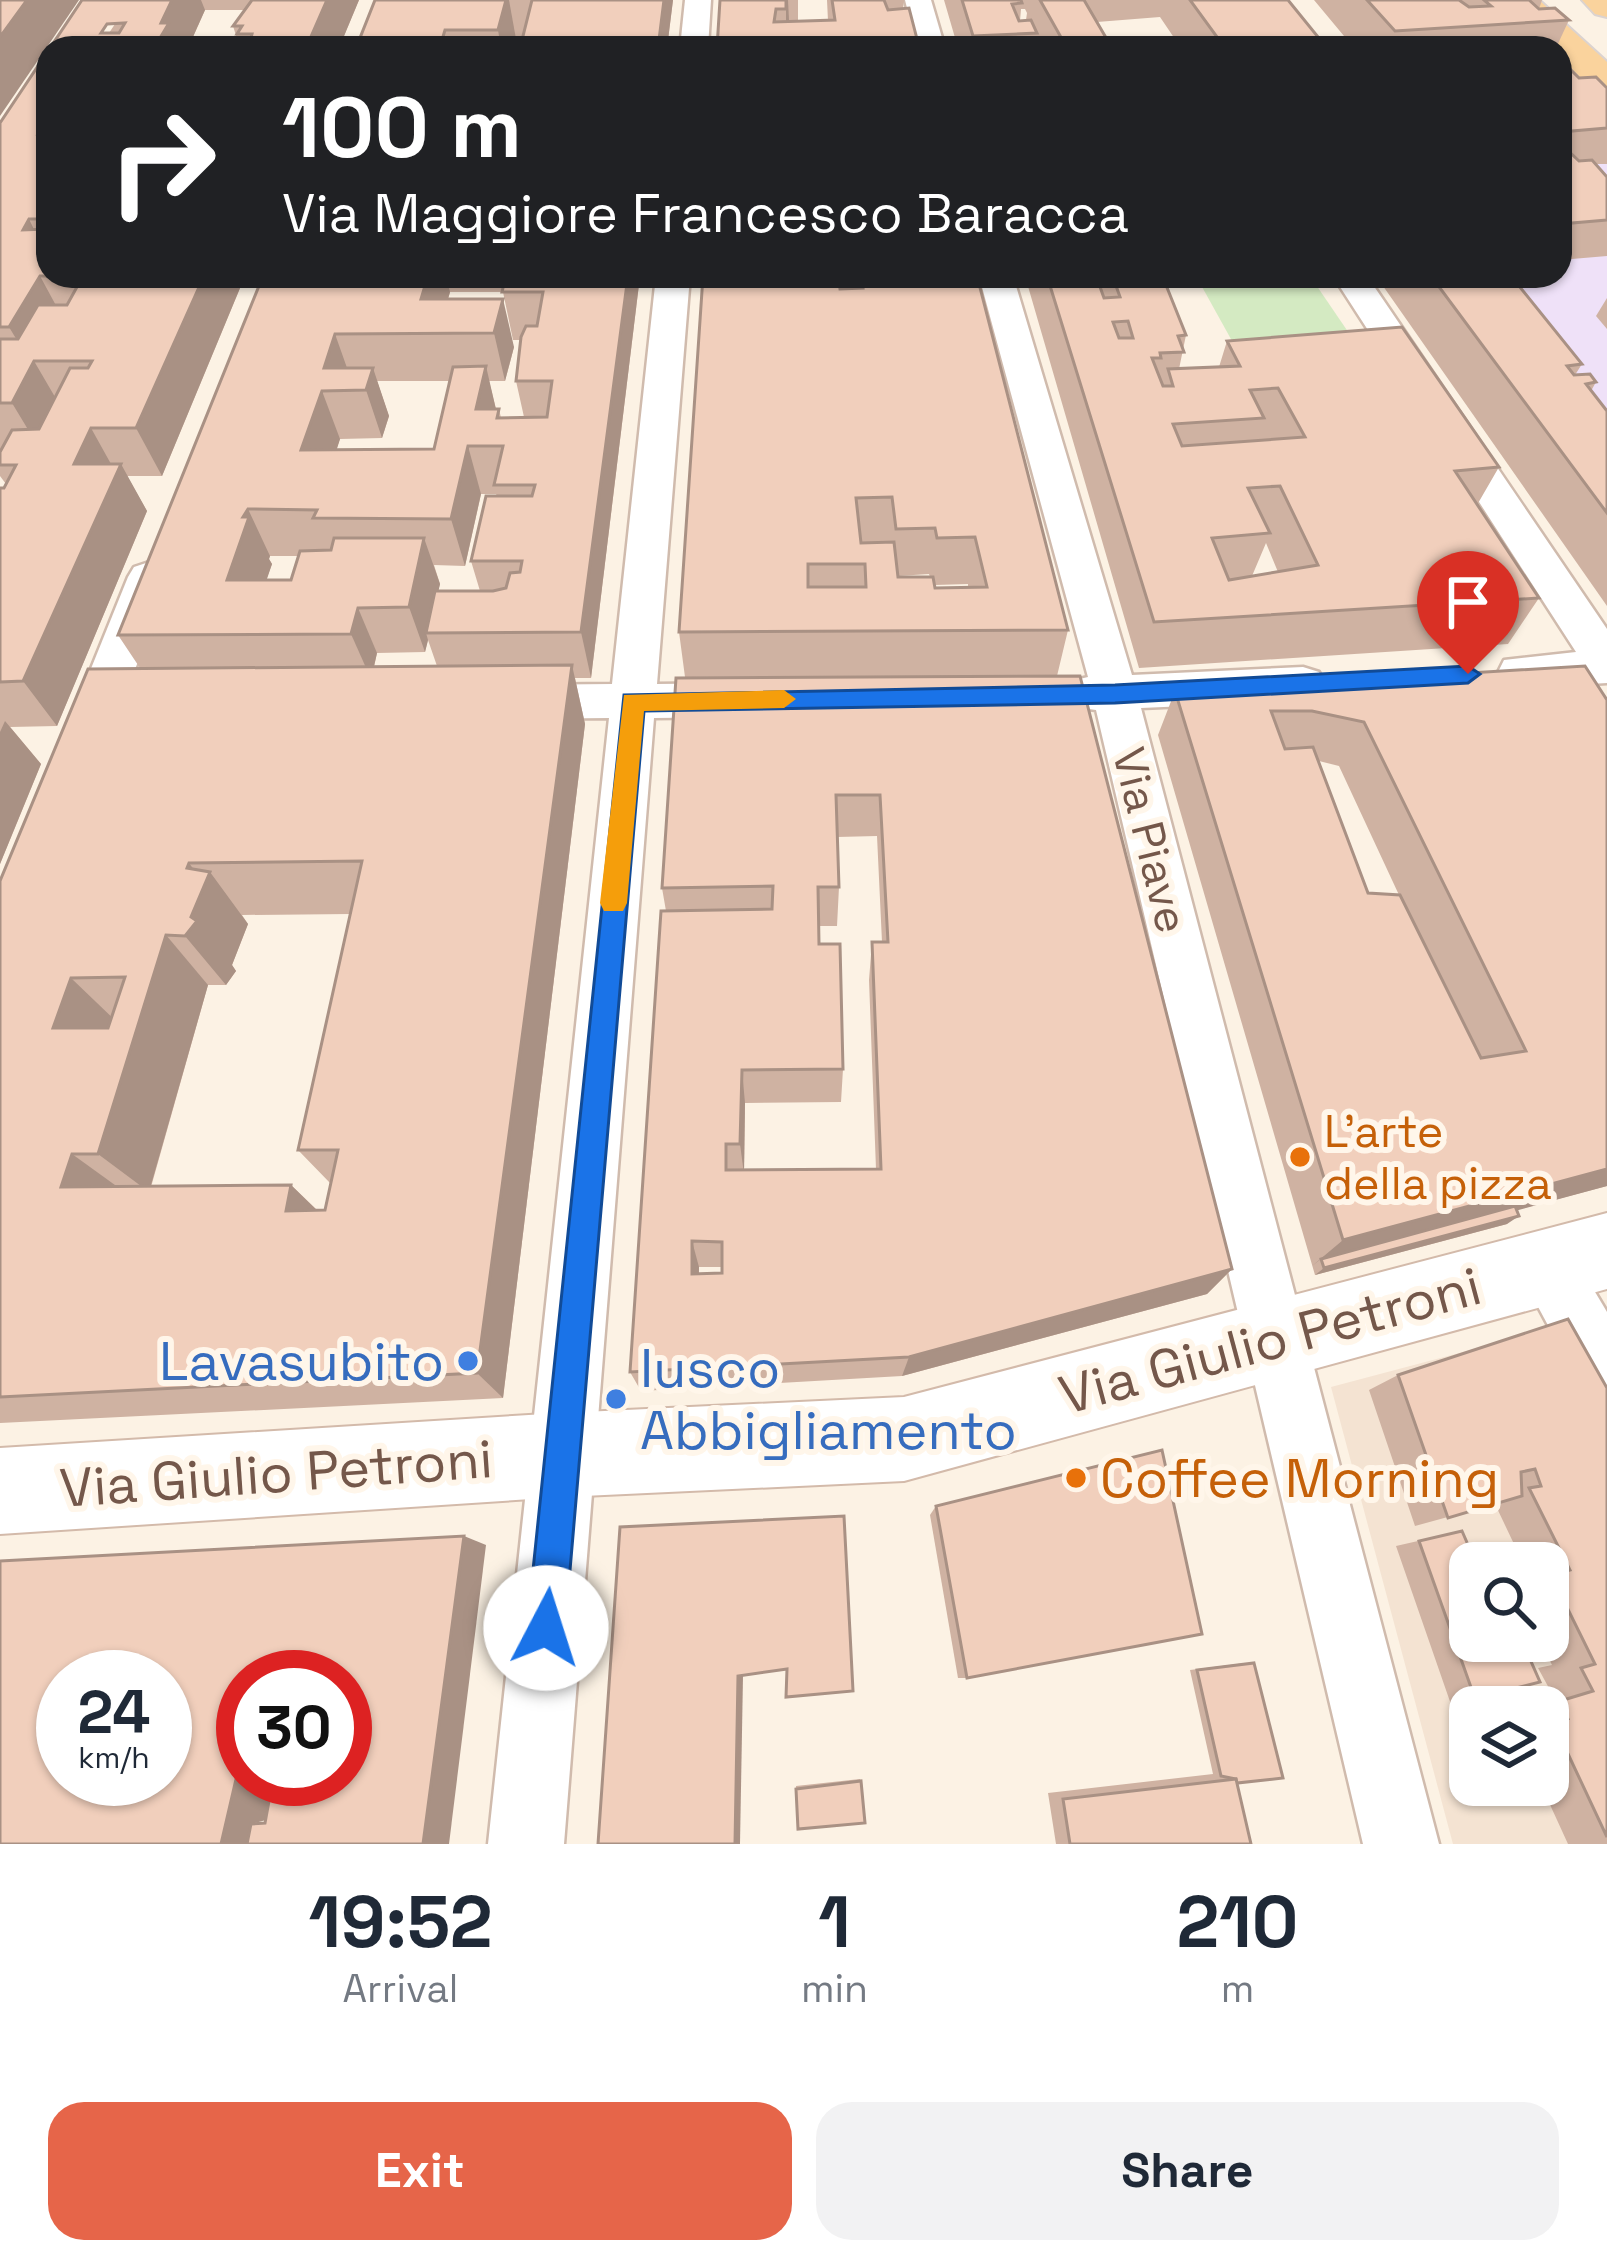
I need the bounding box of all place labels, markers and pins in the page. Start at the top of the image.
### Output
pin [1417,551,1519,674]
place label: L'arte della pizza [1324,1103,1552,1212]
marker: L'arte della pizza [1287,1144,1313,1170]
place label: Lavasubito [159,1327,444,1396]
place label: Iusco Abbigliamento [640,1334,1017,1465]
marker: Lavasubito [455,1348,481,1374]
marker: Iusco Abbigliamento [603,1386,629,1412]
place label: Coffee Morning [1100,1444,1499,1513]
marker: Coffee Morning [1063,1465,1089,1491]

